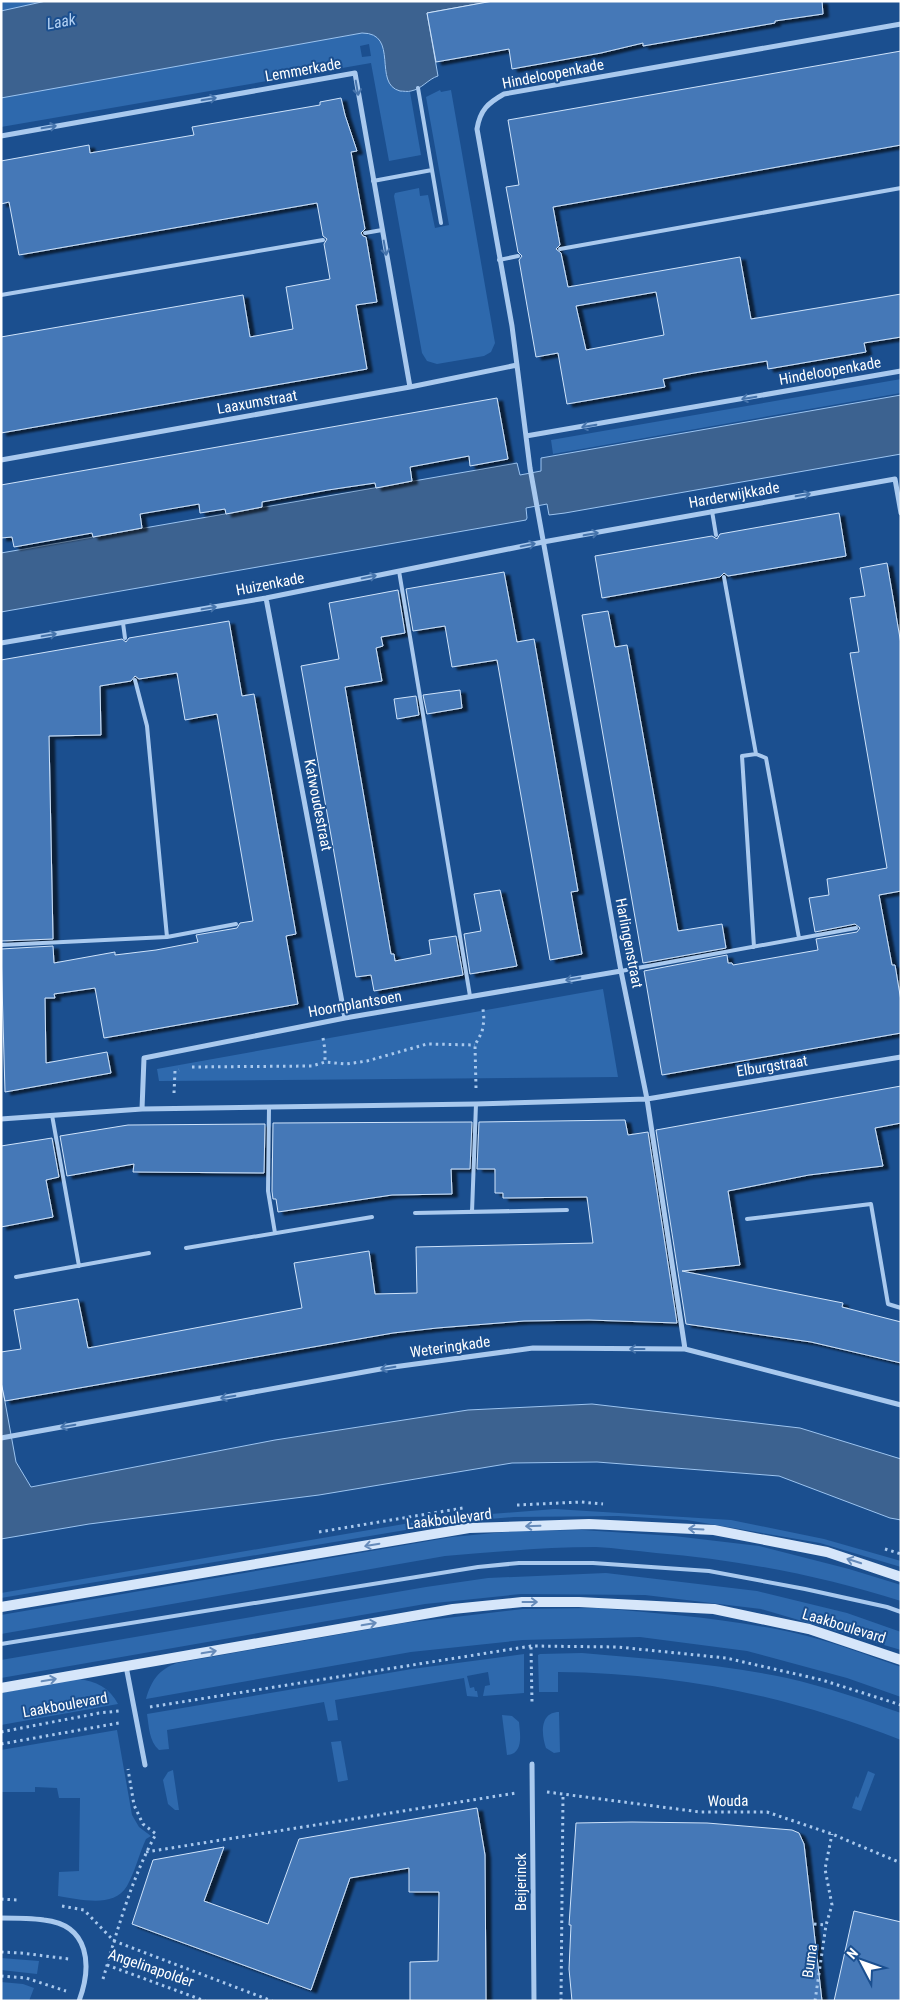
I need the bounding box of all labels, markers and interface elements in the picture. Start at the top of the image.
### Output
water label: Laak [45,9,78,33]
street label: Lemmerkade [264,54,342,86]
street label: Hindeloopenkade [501,55,605,93]
one-way arrow [353,79,363,95]
one-way arrow [201,94,217,103]
one-way arrow [41,122,57,132]
one-way arrow [380,240,390,256]
street label: Hindeloopenkade [778,353,882,389]
street label: Laaxumstraat [216,386,298,418]
one-way arrow [742,393,758,403]
one-way arrow [582,421,598,431]
street label: Harderwijkkade [687,478,781,512]
one-way arrow [794,490,810,500]
one-way arrow [583,528,599,538]
one-way arrow [520,540,536,550]
street label: Huizenkade [234,569,306,599]
one-way arrow [361,572,377,581]
one-way arrow [201,602,217,612]
one-way arrow [41,630,57,640]
street label: Katwoudestraat [300,758,336,852]
street label: Harlingenstraat [611,896,647,990]
one-way arrow [565,974,581,984]
street label: Hoornplantsoen [307,987,403,1021]
street label: Elburgstraat [735,1051,809,1081]
street label: Weteringkade [409,1332,491,1362]
one-way arrow [629,1344,645,1354]
one-way arrow [380,1363,396,1373]
one-way arrow [220,1393,236,1402]
one-way arrow [61,1422,77,1432]
street label: Laakboulevard [405,1505,493,1533]
one-way arrow [526,1521,542,1531]
one-way arrow [688,1525,704,1534]
one-way arrow [365,1540,381,1550]
one-way arrow [847,1556,863,1565]
one-way arrow [522,1597,538,1607]
street label: Laakboulevard [800,1605,888,1647]
one-way arrow [361,1618,377,1628]
one-way arrow [201,1646,217,1656]
one-way arrow [41,1674,57,1684]
street label: Laakboulevard [21,1689,109,1721]
street label: Wouda [708,1792,748,1810]
street label: Beijerinck [512,1853,530,1911]
north arrow [837,1937,887,1987]
street label: Buma [799,1943,821,1979]
street label: Angelinapolder [106,1945,196,1991]
text: N [843,1945,861,1962]

